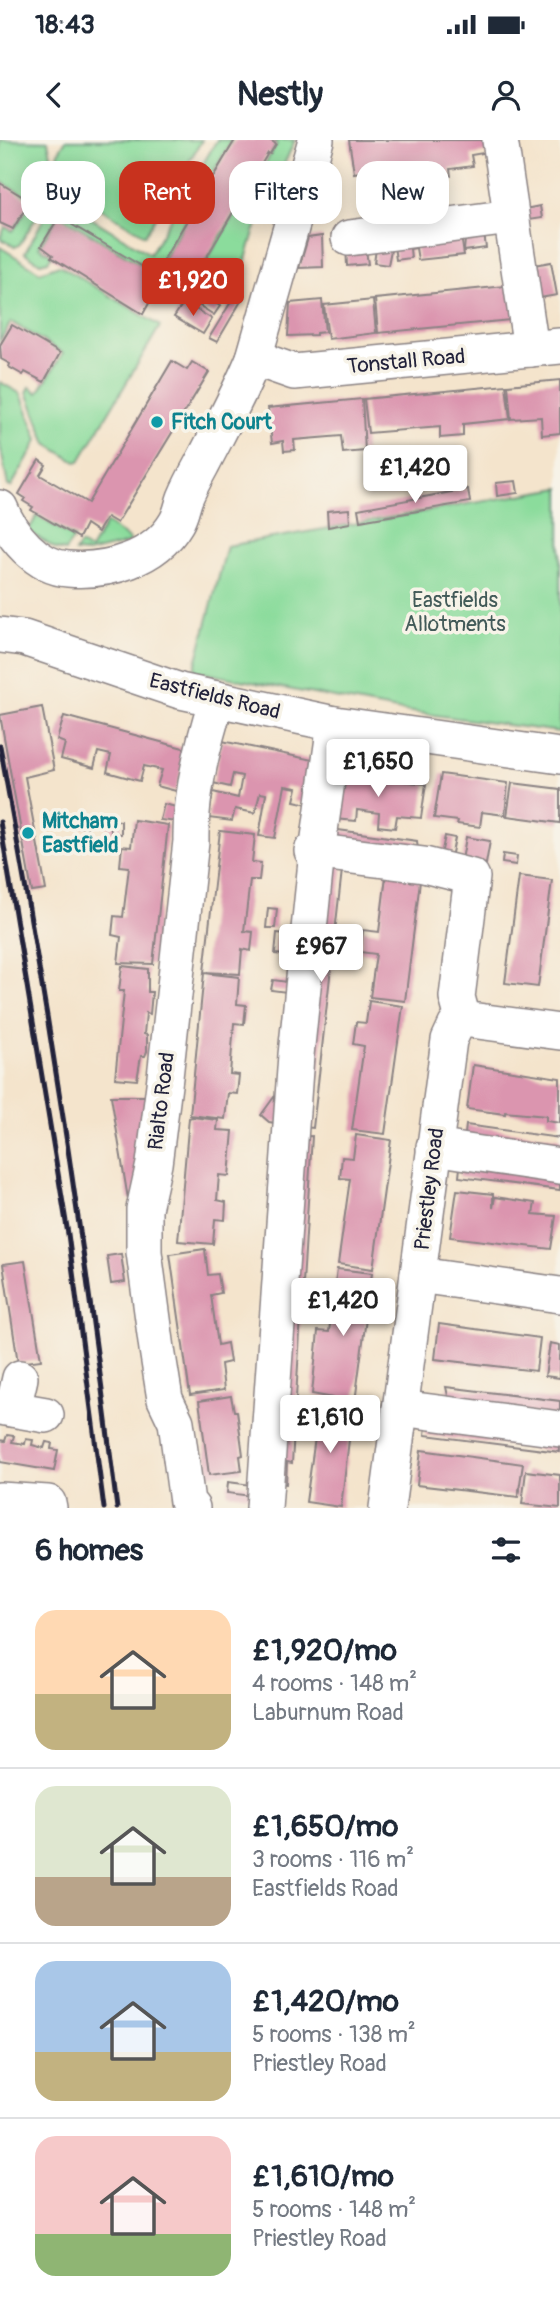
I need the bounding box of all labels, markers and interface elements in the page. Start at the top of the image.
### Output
text: 18:43 [35,9,95,41]
text: Nestly [237,75,323,115]
icon: back [35,76,73,114]
icon: person [487,76,525,114]
chip: Buy [21,161,105,224]
chip: Rent [119,161,215,224]
chip: Filters [229,161,342,224]
chip: New [356,161,449,224]
pin: £1,920 [136,258,250,318]
text: £1,920 [158,266,228,295]
street label: Tonstall Road [346,343,466,380]
place label: Fitch Court [171,409,272,436]
marker: Fitch Court [149,414,165,430]
pin: £1,420 [358,446,472,505]
text: £1,420 [379,453,451,482]
park label: Eastfields Allotments [404,587,506,638]
street label: Eastfields Road [147,667,283,726]
pin: £1,650 [321,740,435,799]
text: £1,650 [342,747,414,776]
place label: Mitcham Eastfield [42,808,119,859]
marker: Mitcham Eastfield [20,825,36,841]
pin: £967 [280,924,362,984]
text: £967 [295,932,347,961]
street label: Rialto Road [142,1051,181,1152]
street label: Priestley Road [409,1126,450,1252]
pin: £1,420 [286,1278,400,1338]
text: £1,420 [307,1286,379,1315]
pin: £1,610 [273,1396,387,1455]
text: £1,610 [296,1403,364,1432]
icon: filters [487,1531,525,1569]
text: 6 homes [35,1532,143,1569]
text: £1,920/mo [252,1632,397,1669]
icon: home [91,1638,175,1722]
text: 4 rooms · 148 m² [252,1669,417,1698]
text: Laburnum Road [252,1698,404,1727]
text: £1,650/mo [252,1808,398,1845]
icon: home [91,1814,175,1898]
text: 3 rooms · 116 m² [252,1845,414,1874]
text: Eastfields Road [252,1874,399,1903]
text: £1,420/mo [252,1983,399,2020]
icon: home [91,1989,175,2073]
text: 5 rooms · 138 m² [252,2020,416,2049]
text: Priestley Road [252,2049,387,2078]
text: £1,610/mo [252,2158,394,2195]
icon: home [91,2164,175,2248]
text: 5 rooms · 148 m² [252,2195,416,2224]
text: Priestley Road [252,2224,387,2253]

